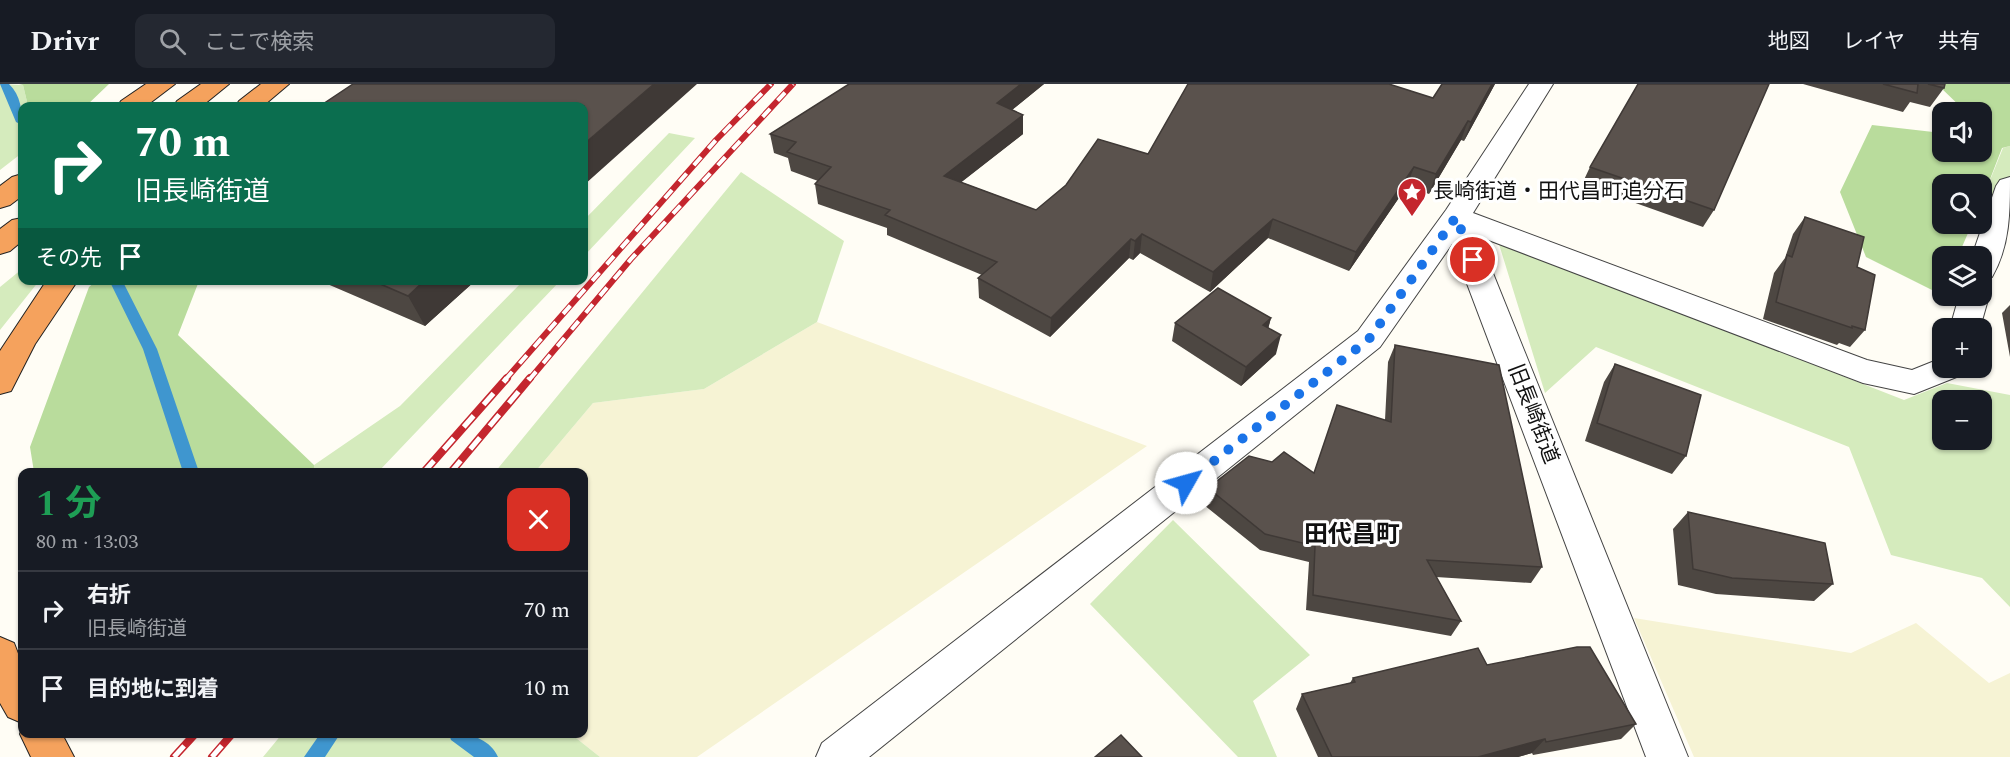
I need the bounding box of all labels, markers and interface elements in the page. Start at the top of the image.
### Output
search box [135,14,555,68]
text: Drivr [30,20,99,63]
icon: search [156,25,189,58]
text: ここで検索 [204,26,314,59]
text: 地図 [1768,26,1810,58]
text: レイヤ [1843,26,1905,58]
text: 共有 [1938,26,1980,58]
map controls [1932,102,1992,450]
button: sound [1932,102,1992,162]
text: 70 m [135,112,230,175]
icon: right [36,126,114,204]
text: 旧長崎街道 [135,171,270,213]
button: search [1932,174,1992,234]
place icon: 長崎街道・田代昌町追分石 [1396,176,1428,218]
place label: 長崎街道・田代昌町追分石 [1433,176,1685,208]
pin [1447,234,1498,285]
icon: arrive [114,240,147,273]
text: その先 [36,242,102,275]
icon: arrive [1456,243,1489,276]
button: layers [1932,246,1992,306]
button: + [1932,318,1992,378]
street label: 旧長崎街道 [1499,359,1567,469]
button: − [1932,390,1992,450]
position arrow [1154,451,1218,515]
text: 1 分 [36,477,101,532]
button: close [507,488,570,551]
district label: 田代昌町 [1304,517,1400,553]
text: 80 m · 13:03 [36,527,138,557]
text: 右折 [87,579,131,612]
icon: right [36,594,69,627]
text: 70 m [524,594,570,627]
text: 旧長崎街道 [87,614,187,644]
icon: arrive [36,672,69,705]
text: 10 m [524,672,570,705]
text: 目的地に到着 [87,673,219,706]

